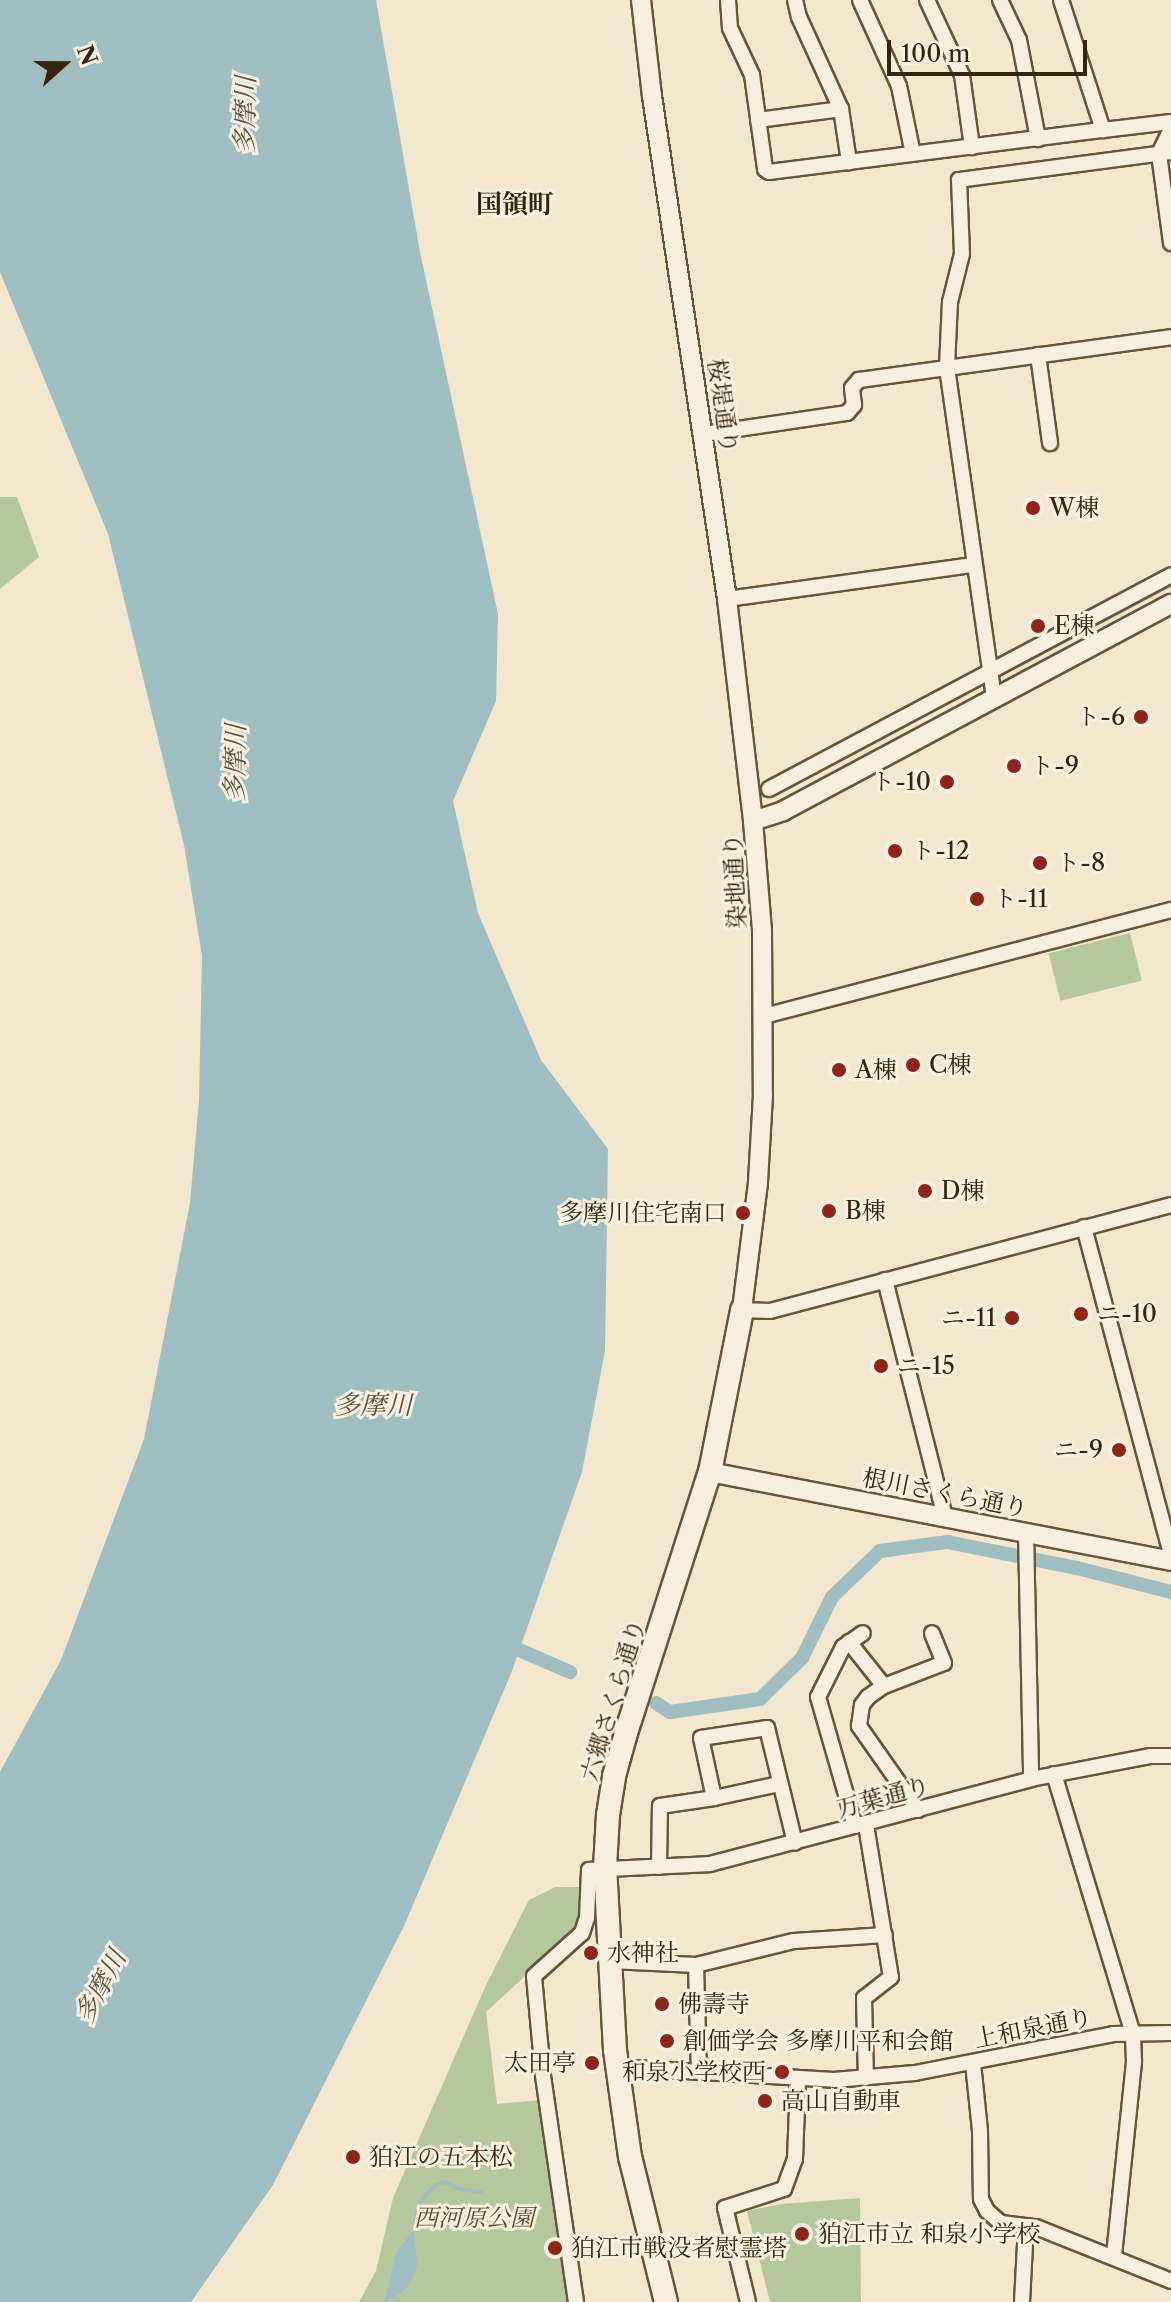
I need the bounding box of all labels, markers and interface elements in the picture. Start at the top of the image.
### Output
north arrow [24,24,104,104]
scale bar [891,24,1091,74]
text: 100 m [901,39,970,68]
text: N [71,41,103,69]
water label: 多摩川 [230,76,262,154]
district label: 国領町 [476,189,554,221]
street label: 桜堤通り [702,356,744,456]
place label: W棟 [1049,494,1099,522]
marker: W棟 [1024,499,1042,517]
place label: E棟 [1054,612,1095,640]
marker: E棟 [1029,617,1047,635]
place label: ト-6 [1076,703,1125,731]
marker: ト-6 [1132,708,1150,726]
water label: 多摩川 [220,724,252,802]
place label: ト-9 [1030,752,1079,780]
marker: ト-9 [1005,757,1023,775]
place label: ト-10 [871,768,931,796]
marker: ト-10 [938,773,956,791]
street label: 染地通り [718,832,752,930]
place label: ト-12 [911,837,970,865]
marker: ト-12 [886,842,904,860]
place label: ト-8 [1056,849,1105,877]
marker: ト-8 [1031,854,1049,872]
place label: ト-11 [993,885,1048,913]
marker: ト-11 [968,890,986,908]
place label: C棟 [929,1051,972,1079]
place label: A棟 [855,1056,897,1084]
marker: C棟 [904,1056,922,1074]
marker: A棟 [830,1061,848,1079]
place label: D棟 [941,1177,984,1205]
marker: D棟 [916,1182,934,1200]
place label: B棟 [845,1197,886,1225]
place label: 多摩川住宅南口 [559,1199,727,1227]
marker: B棟 [820,1202,838,1220]
marker: 多摩川住宅南口 [734,1204,752,1222]
place label: ニ-10 [1097,1300,1157,1328]
place label: ニ-11 [941,1304,996,1332]
marker: ニ-10 [1072,1305,1090,1323]
marker: ニ-11 [1003,1309,1021,1327]
place label: ニ-15 [897,1352,955,1380]
marker: ニ-15 [872,1357,890,1375]
water label: 多摩川 [334,1390,412,1422]
place label: ニ-9 [1054,1436,1103,1464]
marker: ニ-9 [1110,1441,1128,1459]
street label: 根川さくら通り [860,1463,1030,1523]
street label: 六郷さくら通り [575,1615,651,1785]
street label: 万葉通り [833,1771,933,1823]
place label: 水神社 [607,1939,679,1967]
marker: 水神社 [582,1944,600,1962]
water label: 多摩川 [69,1945,133,2029]
place label: 佛壽寺 [678,1990,750,2018]
marker: 佛壽寺 [653,1995,671,2013]
street label: 上和泉通り [971,2002,1095,2054]
place label: 創価学会 多摩川平和会館 [683,2027,953,2055]
marker: 創価学会 多摩川平和会館 [658,2032,676,2050]
place label: 太田亭 [504,2049,576,2077]
marker: 太田亭 [583,2054,601,2072]
place label: 和泉小学校西 [622,2058,766,2086]
marker: 和泉小学校西 [773,2063,791,2081]
place label: 高山自動車 [781,2087,901,2115]
marker: 高山自動車 [756,2092,774,2110]
place label: 狛江の五本松 [369,2143,513,2171]
marker: 狛江の五本松 [344,2148,362,2166]
park label: 西河原公園 [414,2204,534,2232]
place label: 狛江市立 和泉小学校 [818,2220,1040,2248]
marker: 狛江市立 和泉小学校 [793,2225,811,2243]
place label: 狛江市戦没者慰霊塔 [571,2234,787,2262]
marker: 狛江市戦没者慰霊塔 [546,2239,564,2257]

